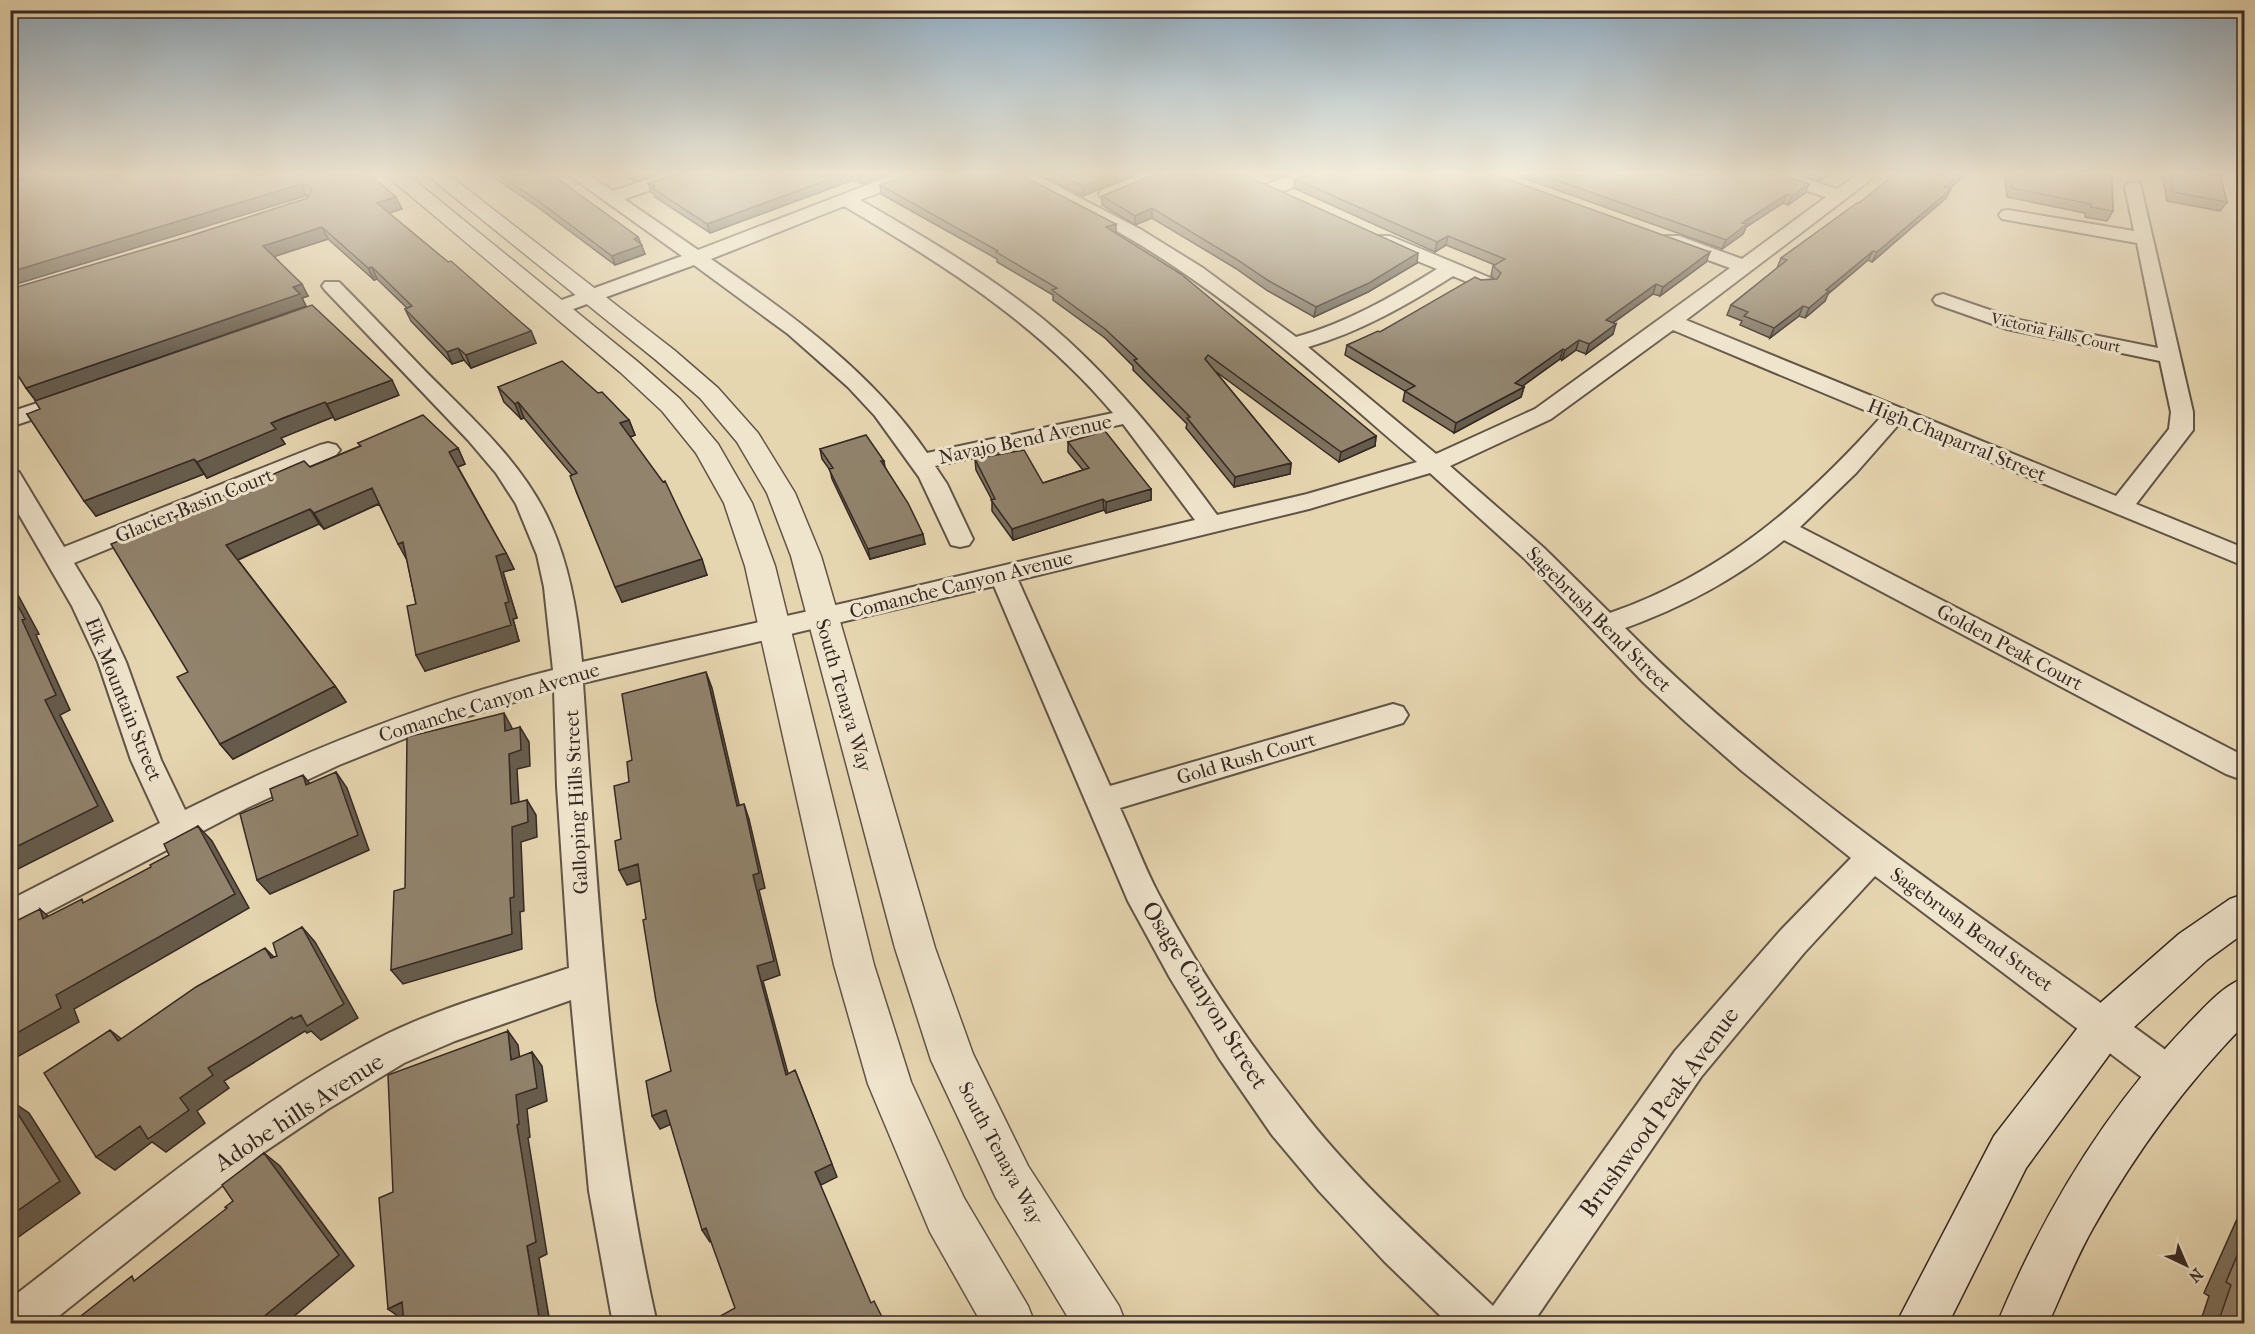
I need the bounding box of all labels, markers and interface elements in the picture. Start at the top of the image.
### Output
street label: Victoria Falls Court [1988,308,2123,357]
street label: High Chaparral Street [1864,394,2050,487]
street label: Navajo Bend Avenue [936,410,1114,469]
street label: Glacier Basin Court [112,463,276,548]
street label: Sagebrush Bend Street [1521,542,1676,697]
street label: Comanche Canyon Avenue [847,546,1075,623]
street label: Golden Peak Court [1933,599,2087,696]
street label: Elk Mountain Street [80,614,167,784]
street label: South Tenaya Way [811,616,877,776]
street label: Comanche Canyon Avenue [376,658,602,747]
street label: Galloping Hills Street [560,709,593,895]
street label: Gold Rush Court [1174,728,1318,789]
street label: Sagebrush Bend Street [1886,863,2058,996]
street label: Osage Canyon Street [1136,896,1274,1094]
street label: Brushwood Peak Avenue [1573,1001,1745,1223]
street label: Adobe hills Avenue [209,1047,389,1178]
street label: South Tenaya Way [953,1078,1048,1230]
north arrow [2156,1235,2216,1295]
text: N [2184,1264,2207,1287]

